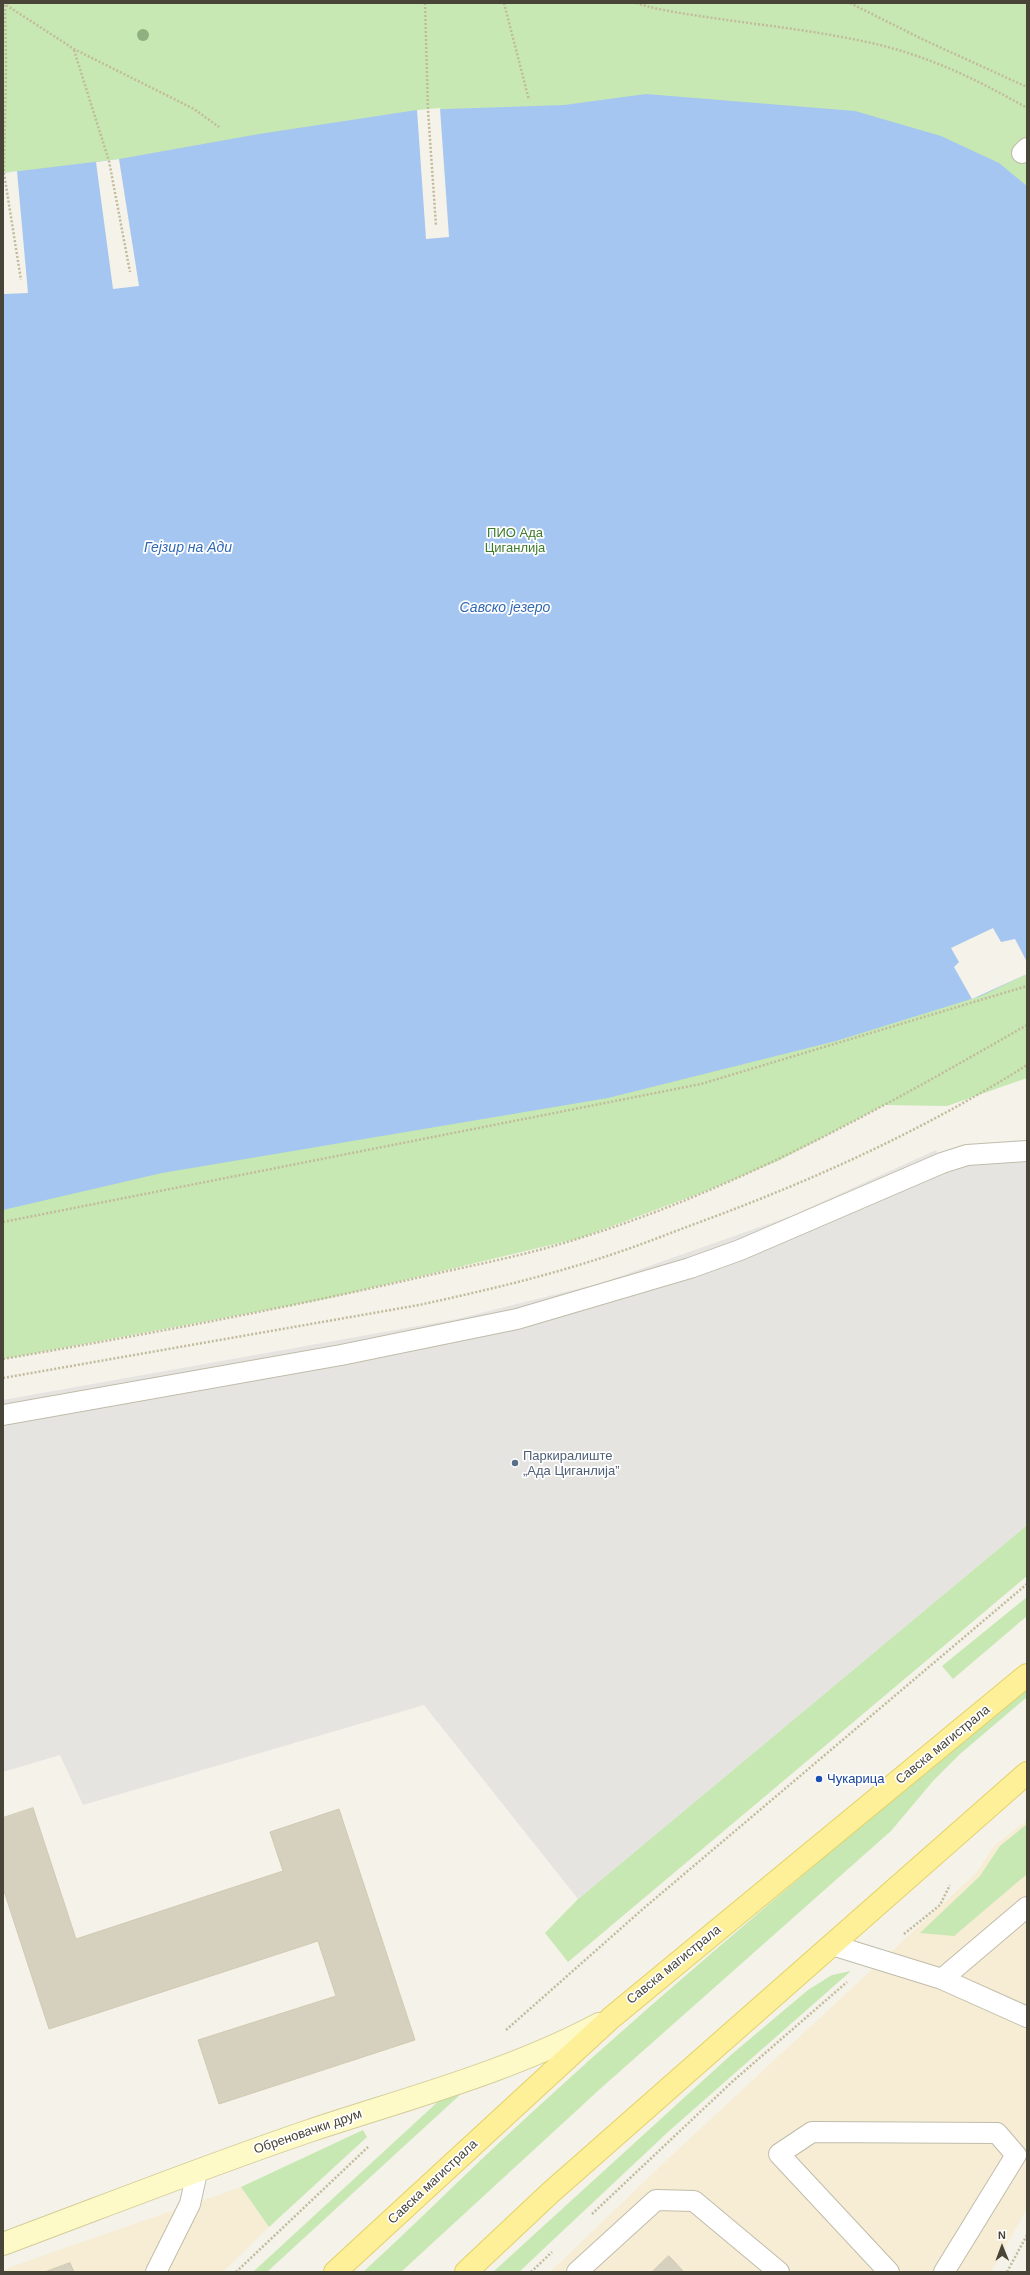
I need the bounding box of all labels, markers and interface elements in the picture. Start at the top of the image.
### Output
park label: ПИО Ада Циганлија [485,525,545,556]
water label: Гејзир на Ади [144,540,232,556]
water label: Савско језеро [460,600,550,616]
place label: Паркиралиште „Ада Циганлија” [523,1448,619,1479]
marker: Паркиралиште „Ада Циганлија” [510,1458,520,1468]
street label: Савска магистрала [893,1702,993,1788]
place label: Чукарица [827,1771,885,1787]
marker: Чукарица [814,1774,824,1784]
street label: Савска магистрала [624,1922,724,2008]
street label: Обреновачки друм [252,2106,364,2158]
street label: Савска магистрала [385,2136,481,2228]
north arrow [982,2227,1022,2267]
text: N [998,2229,1006,2241]

